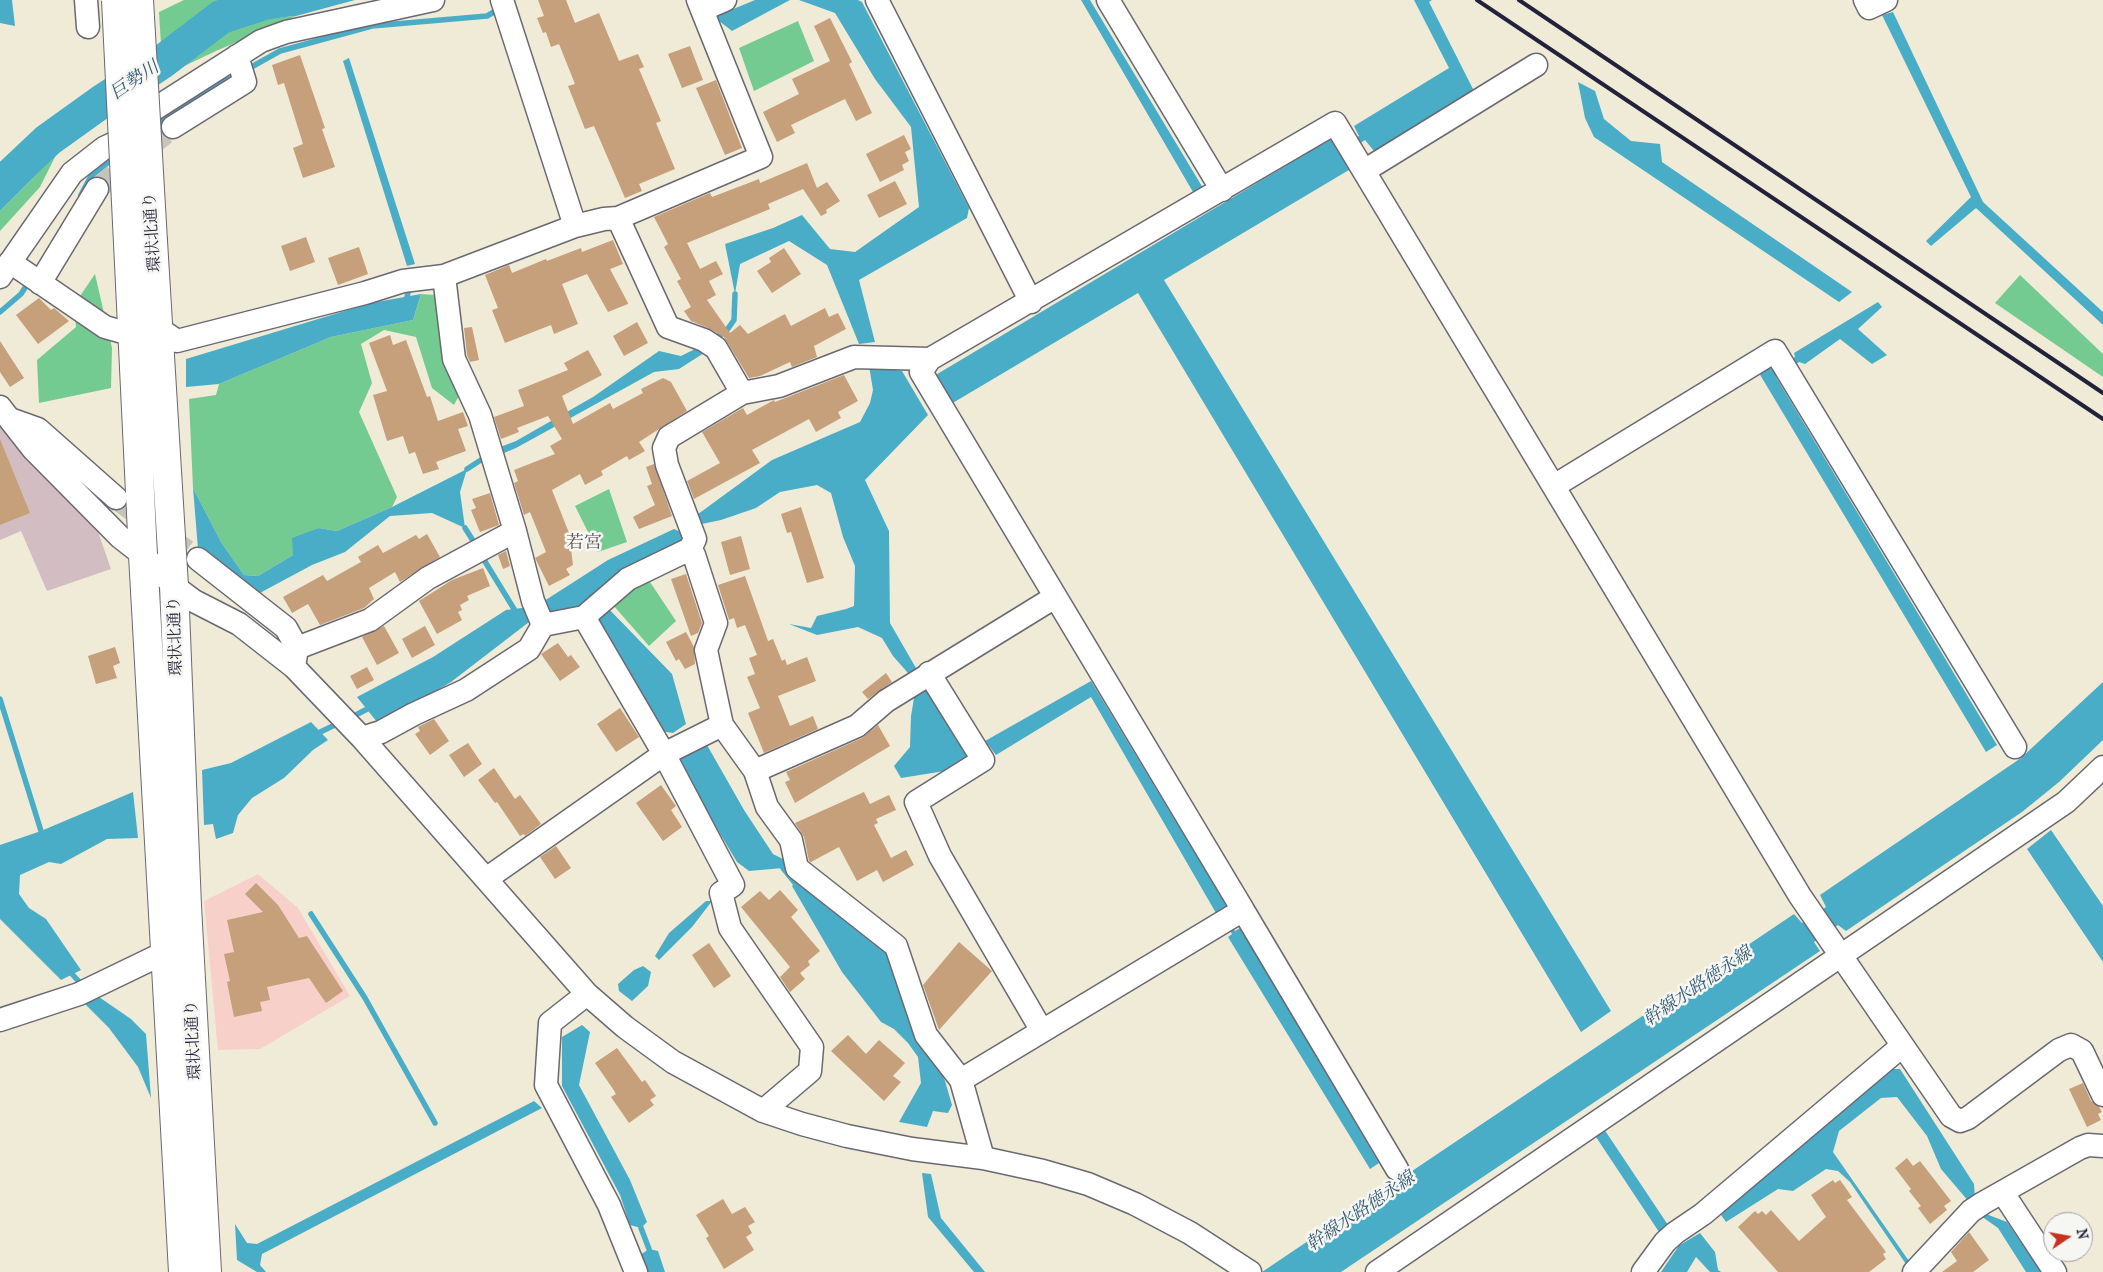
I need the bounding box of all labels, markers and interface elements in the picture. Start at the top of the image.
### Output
water label: 巨勢川 [107,57,163,105]
street label: 環状北通り [141,191,165,273]
district label: 若宮 [566,533,602,555]
street label: 環状北通り [165,596,187,676]
water label: 幹線水路徳永線 [1640,943,1756,1031]
street label: 環状北通り [182,1000,206,1080]
water label: 幹線水路徳永線 [1303,1168,1419,1256]
north arrow [2043,1212,2093,1262]
text: N [2073,1227,2092,1241]

